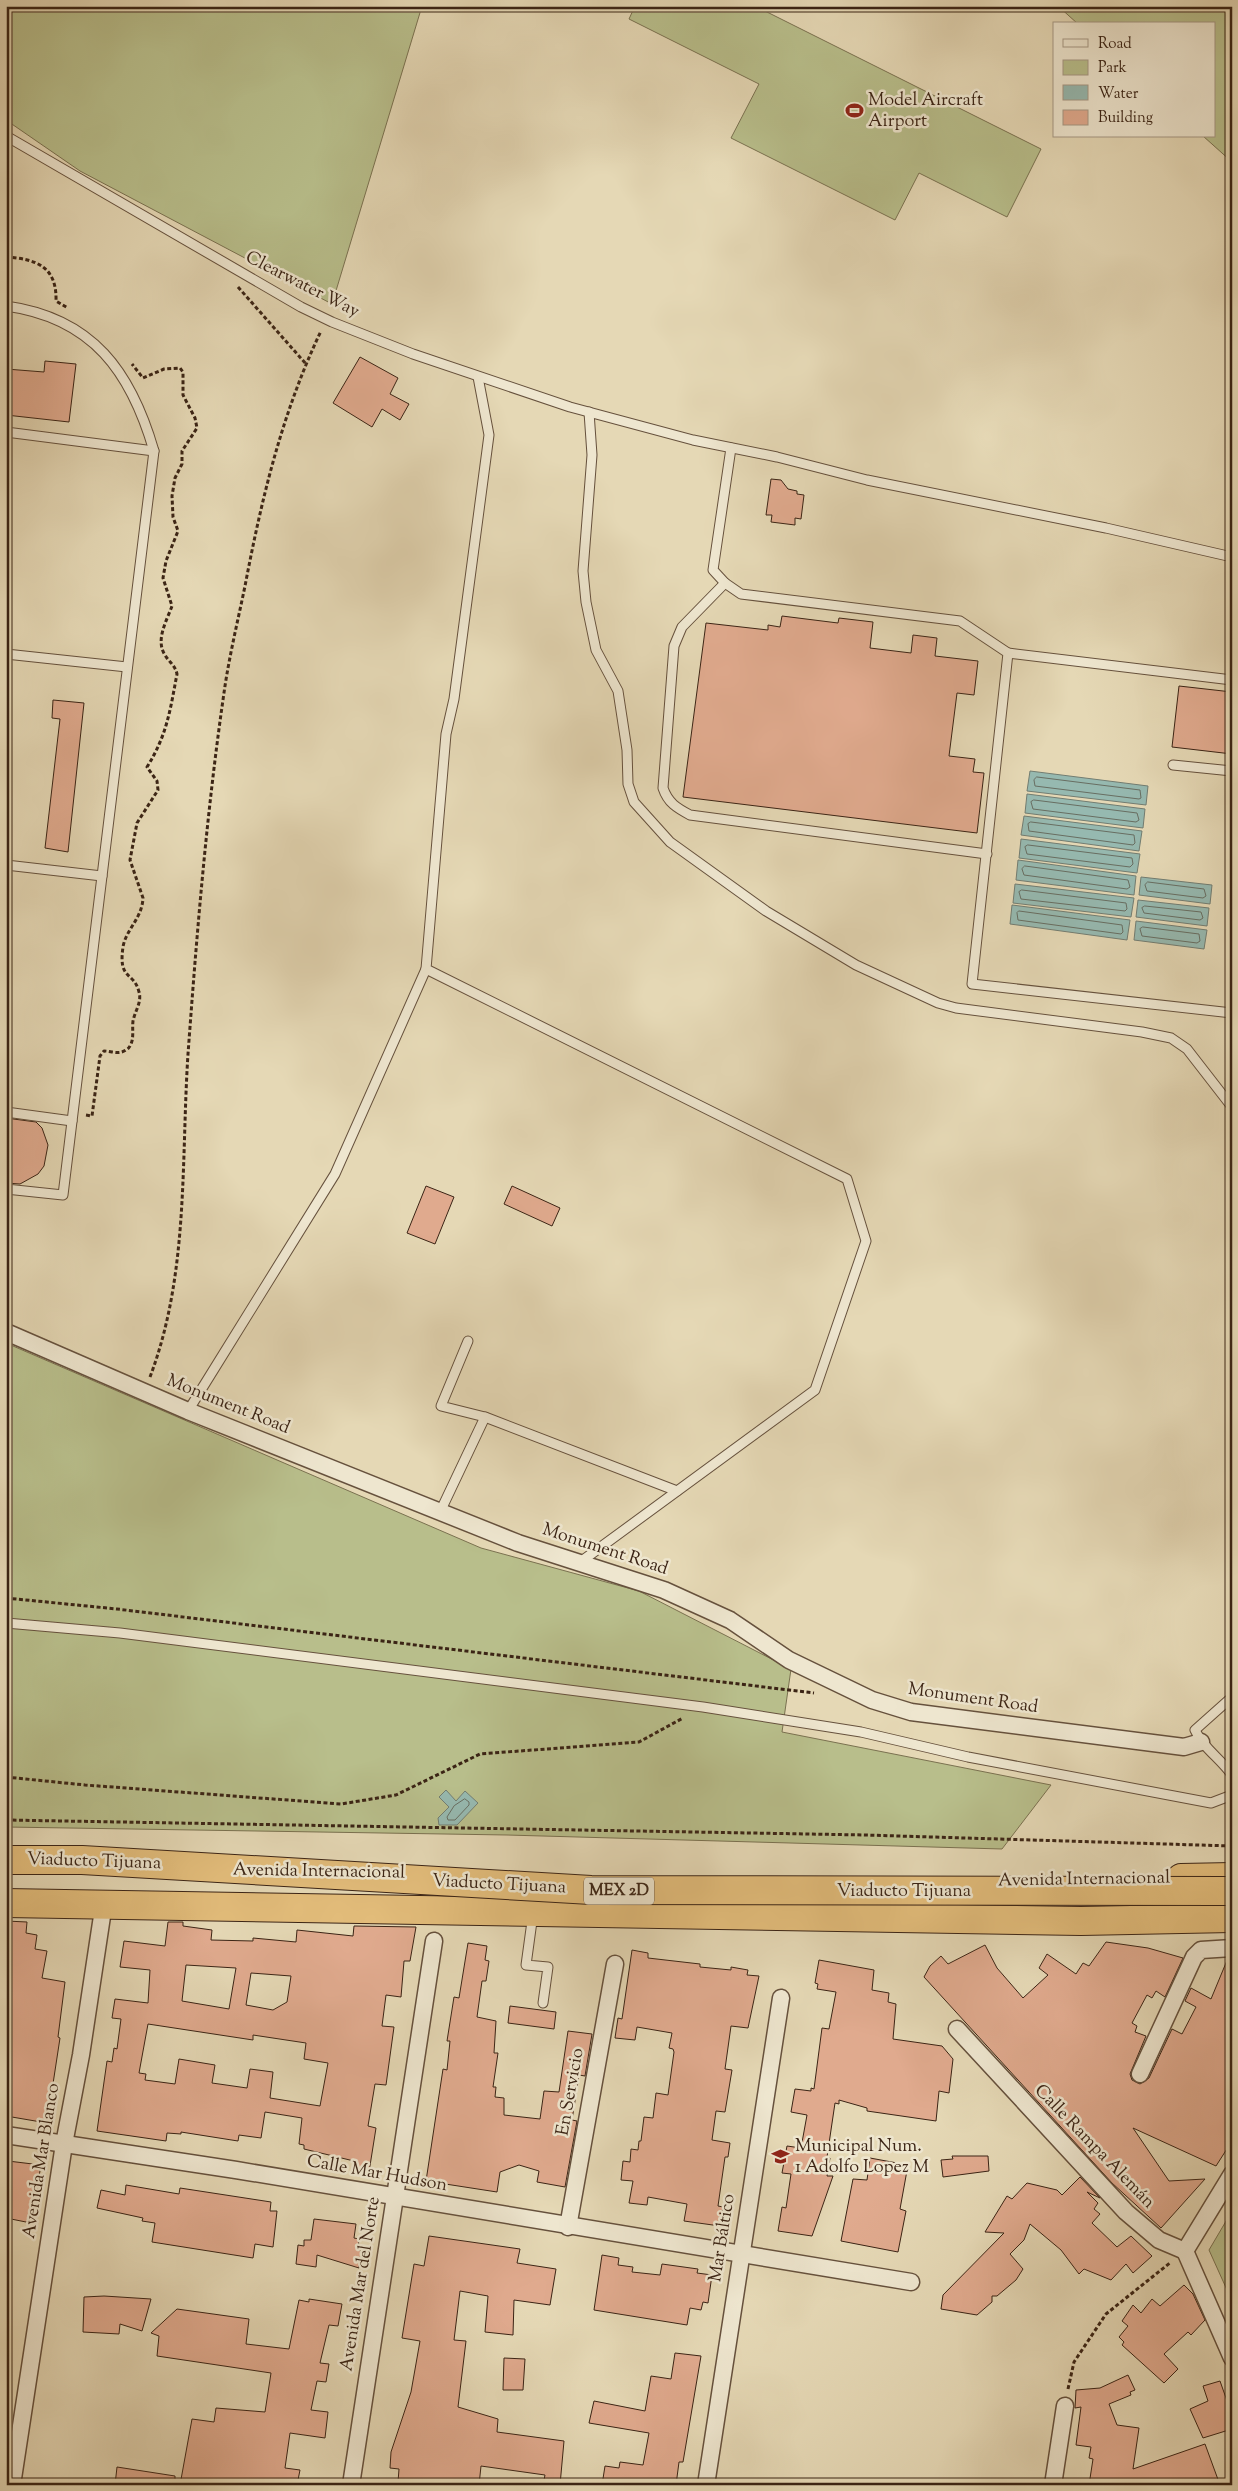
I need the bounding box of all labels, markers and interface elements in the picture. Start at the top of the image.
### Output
legend [1053,22,1216,138]
text: Road [1098,34,1132,55]
text: Park [1098,58,1127,79]
text: Water [1098,84,1139,105]
place label: Model Aircraft Airport [868,88,983,135]
sports icon: Model Aircraft Airport [844,101,864,121]
text: Building [1098,108,1153,129]
street label: Clearwater Way [240,245,364,325]
street label: Monument Road [162,1368,294,1442]
street label: Monument Road [539,1517,671,1583]
street label: Monument Road [906,1677,1040,1721]
street label: Viaducto Tijuana [26,1847,162,1877]
street label: Avenida Internacional [233,1857,405,1887]
street label: Avenida Internacional [998,1865,1170,1895]
street label: Viaducto Tijuana [431,1869,567,1901]
road number: MEX 2D [584,1878,654,1904]
street label: Viaducto Tijuana [837,1879,971,1905]
street label: En Servicio [551,2046,592,2138]
street label: Calle Rampa Alemán [1028,2079,1161,2215]
street label: Avenida Mar Blanco [17,2081,67,2241]
place label: Municipal Num. 1 Adolfo Lopez M [795,2134,930,2181]
school or university icon: Municipal Num. 1 Adolfo Lopez M [771,2147,791,2167]
street label: Calle Mar Hudson [305,2149,450,2199]
street label: Mar Báltico [703,2192,743,2284]
street label: Avenida Mar del Norte [334,2195,388,2373]

